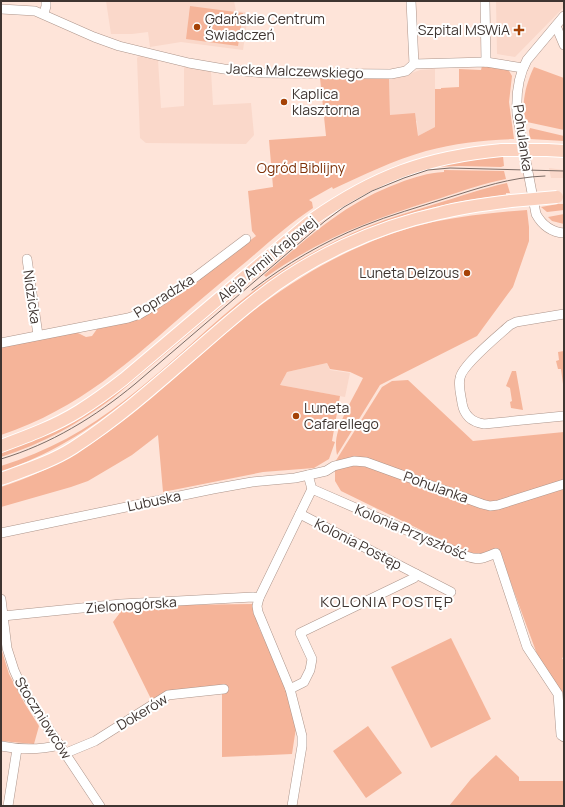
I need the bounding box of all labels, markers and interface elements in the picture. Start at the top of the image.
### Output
place label: Gdańskie Centrum Świadczeń [205,9,325,44]
place label: Szpital MSWiA [418,20,510,39]
marker: Gdańskie Centrum Świadczeń [192,22,202,32]
marker: Szpital MSWiA [513,24,525,36]
street label: Jacka Malczewskiego [226,59,364,82]
place label: Kaplica klasztorna [292,84,360,119]
marker: Kaplica klasztorna [279,97,289,107]
street label: Pohulanka [509,103,538,173]
park label: Ogród Biblijny [257,158,346,177]
street label: Aleja Armii Krajowej [213,211,320,306]
place label: Luneta Delzous [359,263,459,282]
marker: Luneta Delzous [462,268,472,278]
street label: Nidzicka [19,269,46,325]
street label: Popradzka [130,270,198,322]
place label: Luneta Cafarellego [304,398,379,433]
marker: Luneta Cafarellego [291,411,301,421]
street label: Pohulanka [401,466,471,507]
street label: Lubuska [125,486,182,515]
street label: Kolonia Przyszłość [352,499,471,564]
street label: Kolonia Postęp [311,513,405,574]
district label: KOLONIA POSTĘP [320,591,454,612]
street label: Zielonogórska [85,592,177,617]
street label: Stoczniowców [11,673,76,763]
street label: Dokerów [113,689,171,734]

